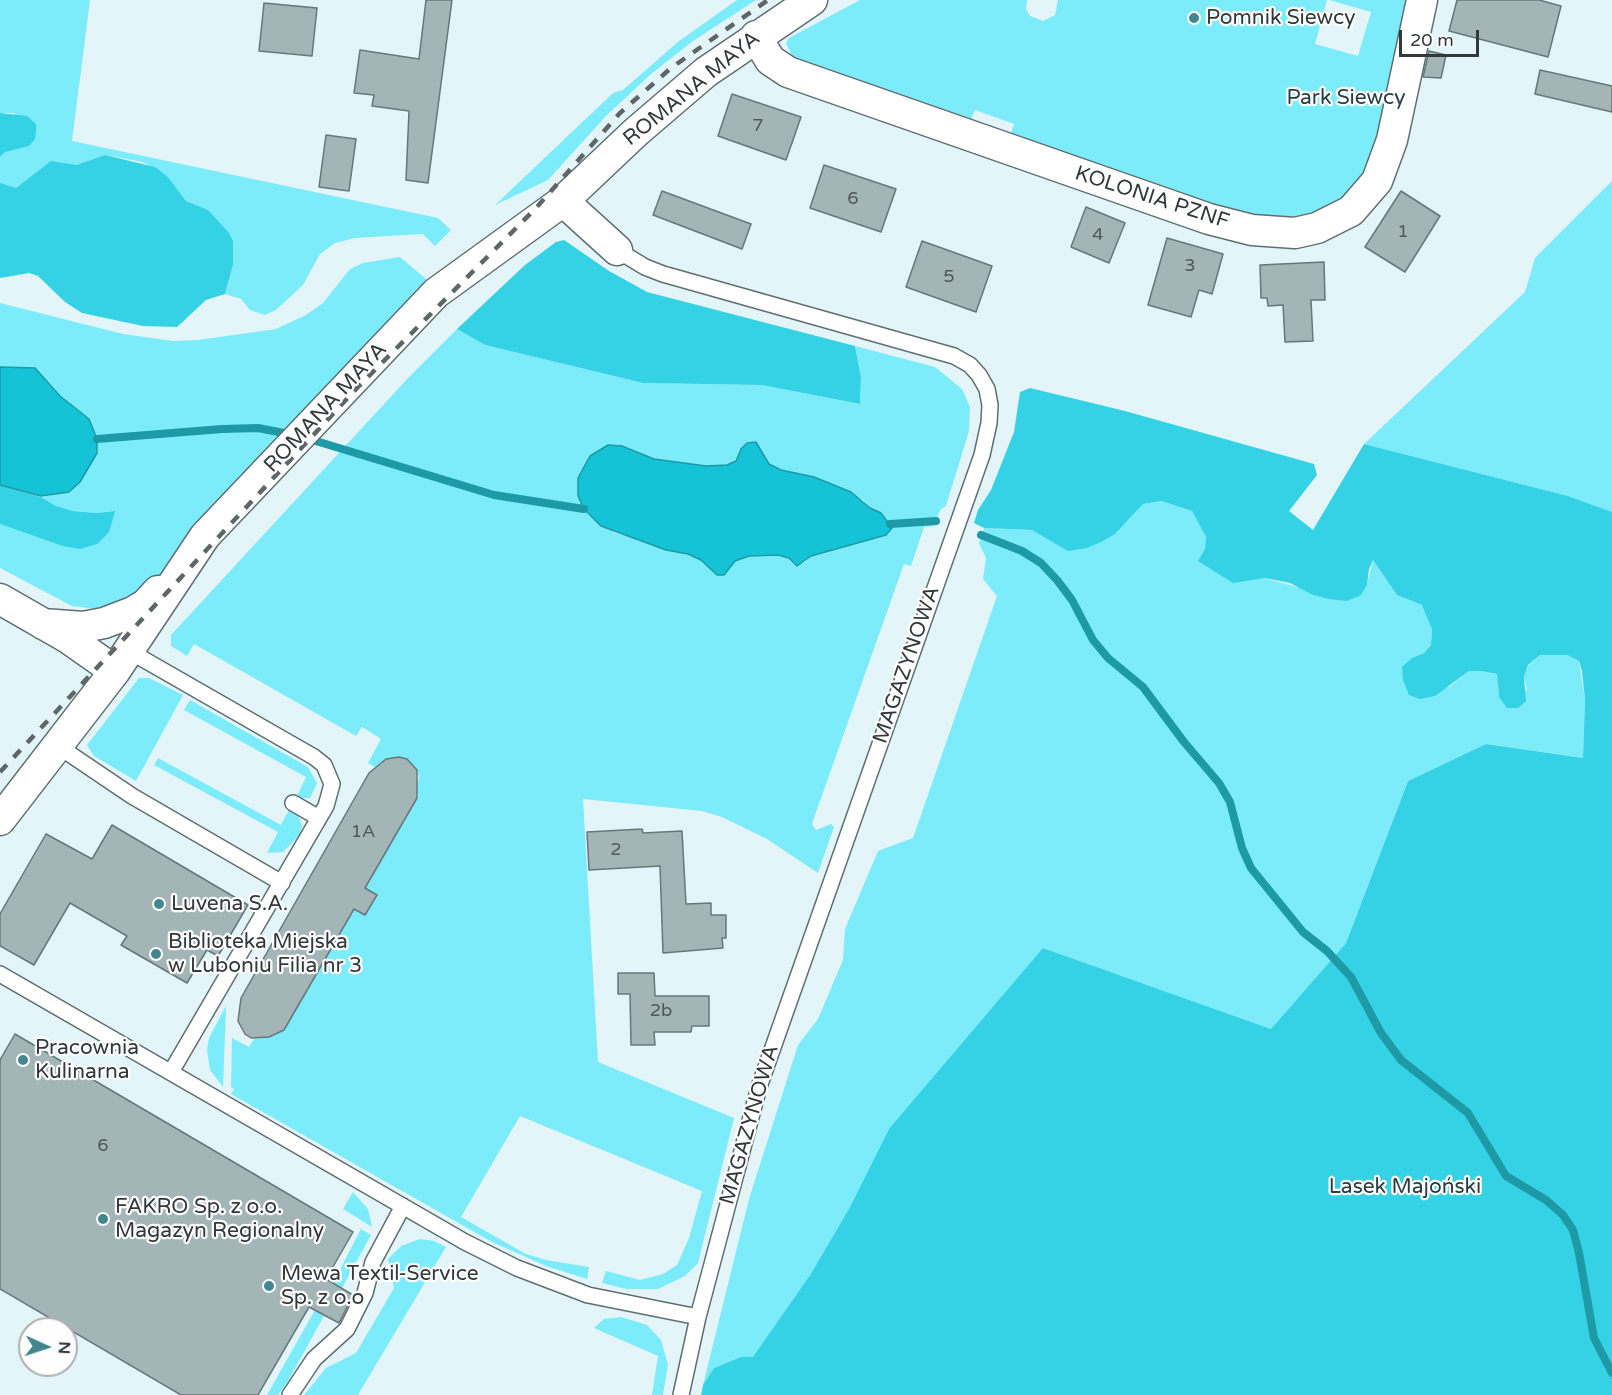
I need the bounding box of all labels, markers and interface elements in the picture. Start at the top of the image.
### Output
place label: Pomnik Siewcy [1206,5,1355,31]
marker: Pomnik Siewcy [1187,11,1201,25]
scale bar [1402,18,1482,56]
street label: ROMANA MAYA [619,26,765,152]
text: 20 m [1410,29,1454,51]
park label: Park Siewcy [1286,85,1406,111]
house number: 7 [752,115,764,137]
street label: KOLONIA PZNF [1072,161,1232,235]
house number: 6 [847,188,859,210]
house number: 1 [1397,221,1409,243]
house number: 4 [1092,224,1104,246]
house number: 3 [1184,255,1196,277]
house number: 5 [943,266,955,288]
street label: ROMANA MAYA [259,338,393,478]
street label: MAGAZYNOWA [868,583,946,747]
house number: 1A [351,821,375,843]
house number: 2 [610,839,622,861]
place label: Luvena S.A. [171,891,288,917]
marker: Luvena S.A. [152,897,166,911]
place label: Biblioteka Miejska w Luboniu Filia nr 3 [168,929,362,979]
marker: Biblioteka Miejska w Luboniu Filia nr 3 [149,947,163,961]
house number: 2b [650,1000,672,1022]
place label: Pracownia Kulinarna [35,1035,139,1085]
street label: MAGAZYNOWA [715,1042,785,1208]
marker: Pracownia Kulinarna [16,1053,30,1067]
house number: 6 [97,1135,109,1157]
park label: Lasek Majoński [1329,1174,1481,1200]
place label: FAKRO Sp. z o.o. Magazyn Regionalny [115,1194,324,1244]
marker: FAKRO Sp. z o.o. Magazyn Regionalny [96,1212,110,1226]
place label: Mewa Textil-Service Sp. z o.o [281,1261,479,1311]
marker: Mewa Textil-Service Sp. z o.o [262,1279,276,1293]
north arrow [18,1317,78,1377]
text: N [54,1341,74,1355]

